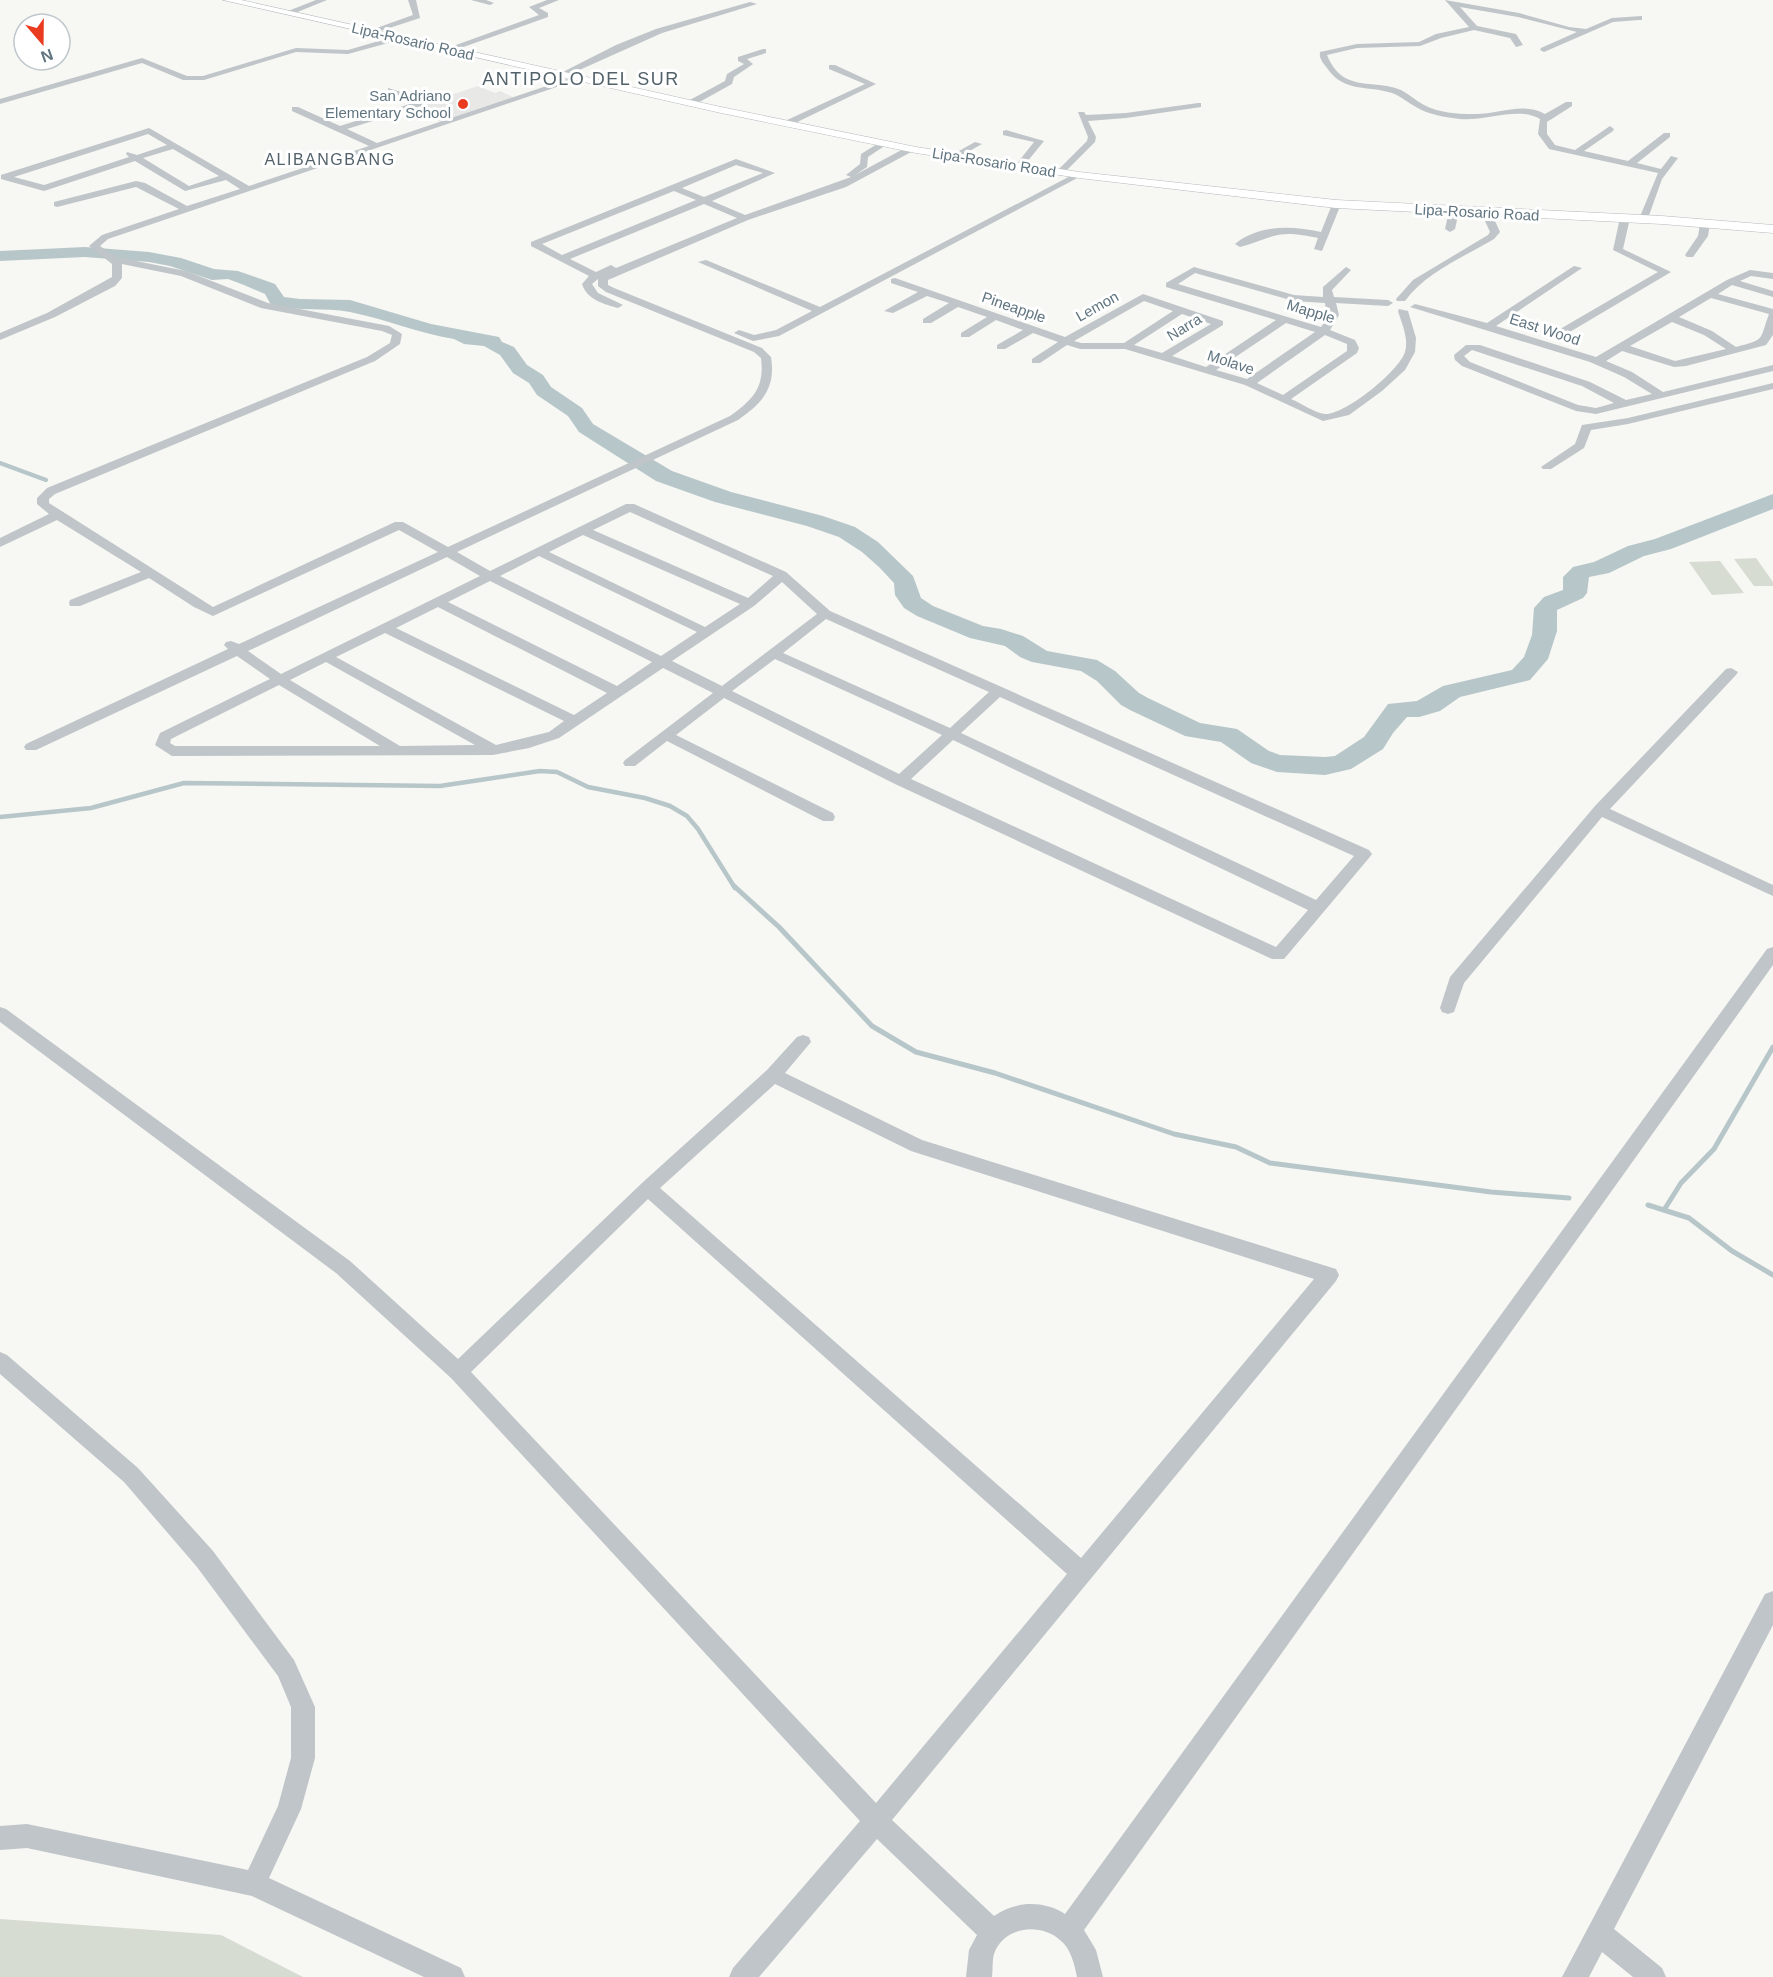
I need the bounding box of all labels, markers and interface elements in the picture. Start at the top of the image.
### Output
north arrow [12,12,72,72]
street label: Lipa-Rosario Road [350,19,476,63]
text: N [39,46,55,66]
district label: ANTIPOLO DEL SUR [482,69,680,89]
place label: San Adriano Elementary School [325,87,451,121]
marker: San Adriano Elementary School [456,97,470,111]
street label: Lipa-Rosario Road [931,144,1057,180]
district label: ALIBANGBANG [264,151,396,168]
street label: Lipa-Rosario Road [1414,200,1540,224]
street label: Lemon [1073,287,1121,325]
street label: Pineapple [980,288,1048,326]
street label: Mapple [1285,296,1337,326]
street label: Narra [1164,310,1205,344]
street label: East Wood [1508,310,1582,348]
street label: Molave [1205,346,1257,378]

